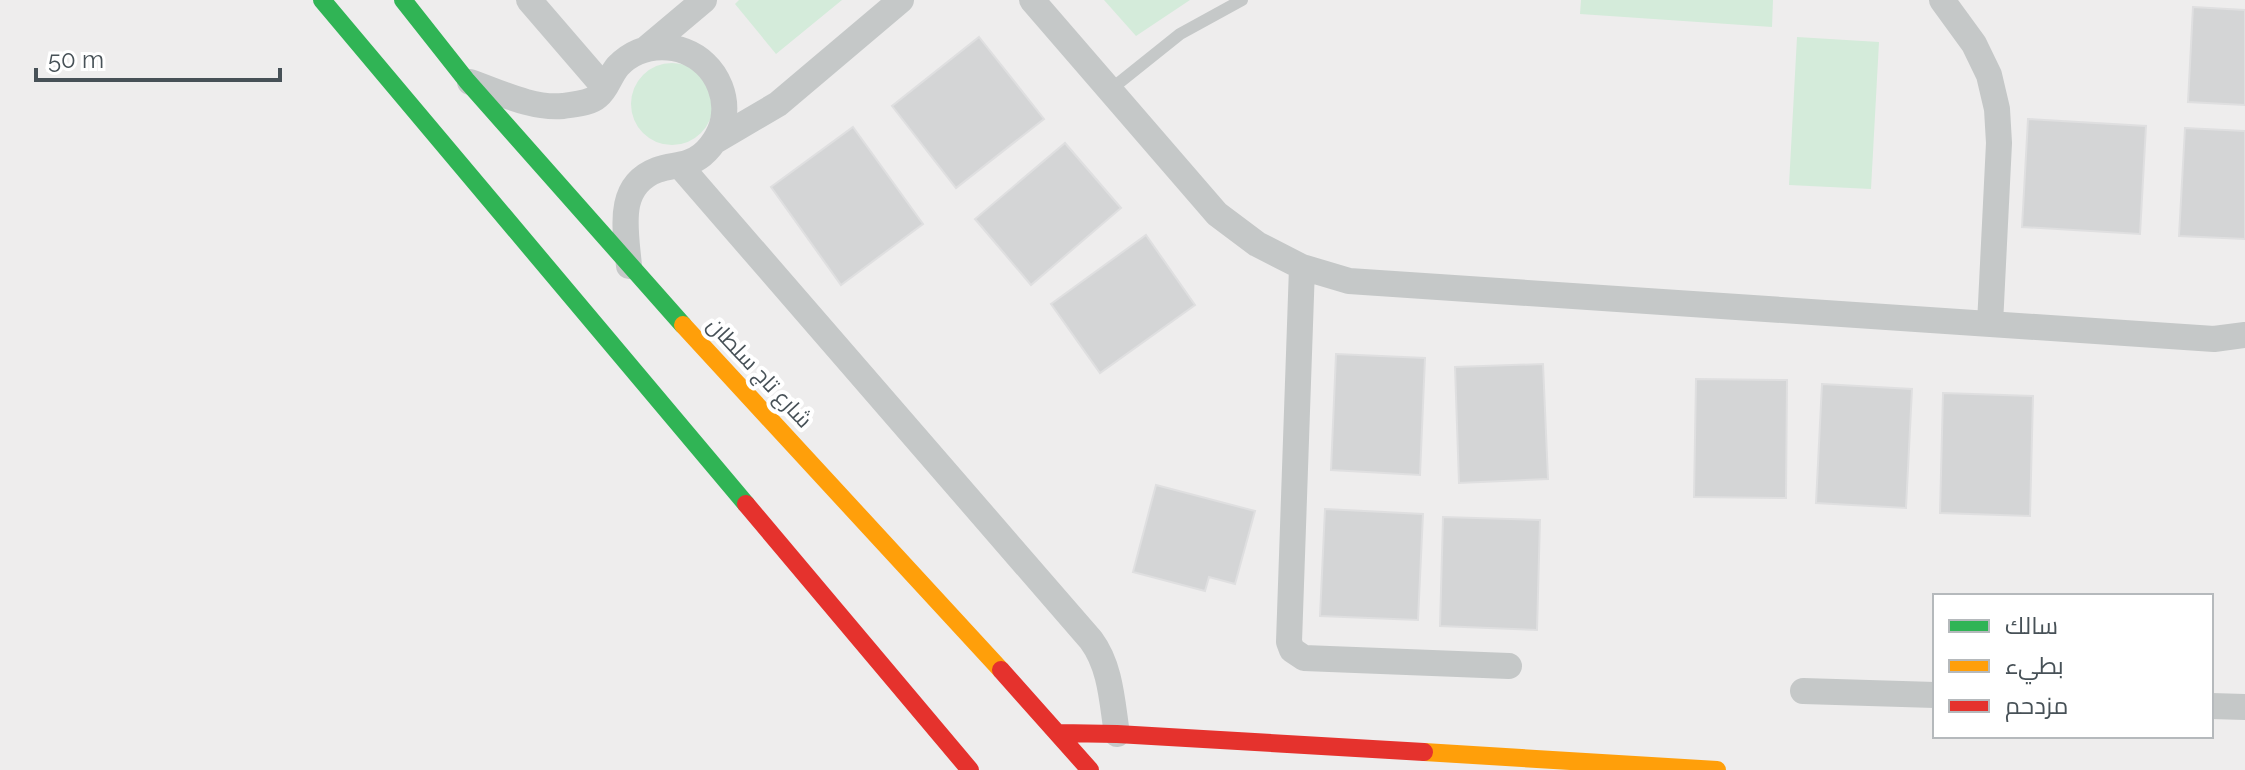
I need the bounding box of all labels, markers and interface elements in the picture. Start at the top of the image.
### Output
scale bar [36,32,280,82]
text: 50 m [48,45,104,74]
street label: شارع تاج سلطان [701,311,818,434]
legend [1933,594,2213,738]
text: سالك [2005,611,2058,640]
text: بطيء [2005,651,2064,685]
text: مزدحم [2005,691,2068,722]

